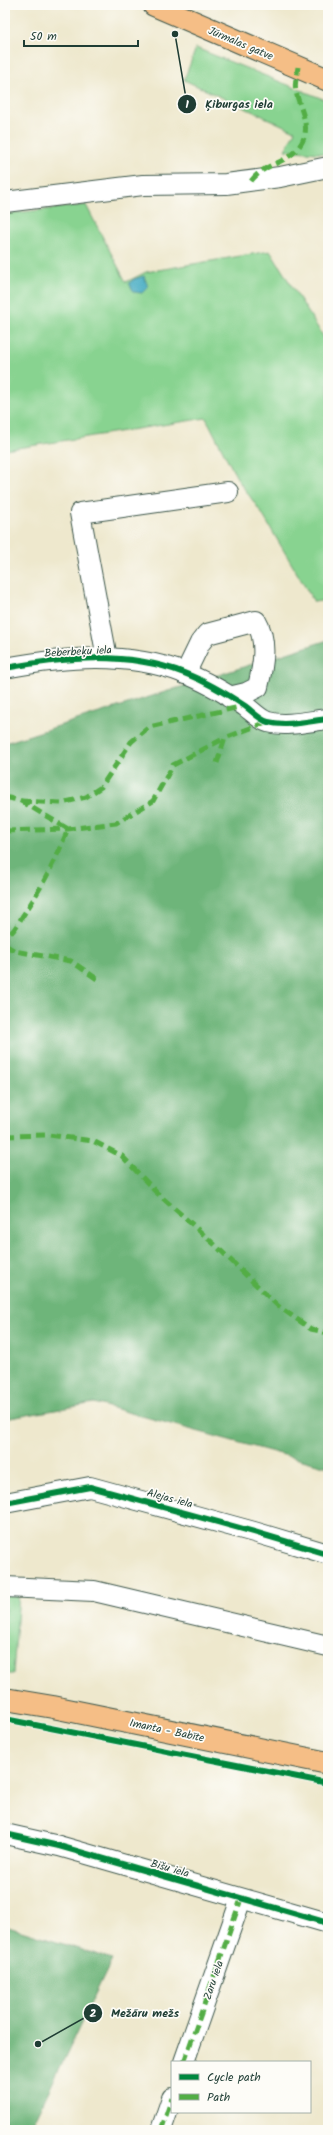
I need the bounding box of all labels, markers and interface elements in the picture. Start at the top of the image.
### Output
scale bar [24,22,138,48]
street label: Jūrmalas gatve [205,22,276,66]
text: 50 m [30,27,57,46]
callout: Ķiburgas iela [177,92,281,116]
text: 1 [185,95,189,114]
text: Ķiburgas iela [205,95,273,114]
street label: Beberbeķu iela [44,641,112,663]
street label: Alejas iela [145,1484,195,1514]
street label: Imanta - Babīte [128,1714,206,1748]
street label: Bišu iela [148,1855,191,1883]
street label: Zaru iela [199,1958,229,2003]
callout: Mežāru mežs [83,2001,188,2025]
text: 2 [90,2004,97,2023]
text: Mežāru mežs [111,2004,180,2023]
legend [171,2061,311,2113]
text: Cycle path [207,2068,261,2087]
text: Path [207,2088,230,2107]

